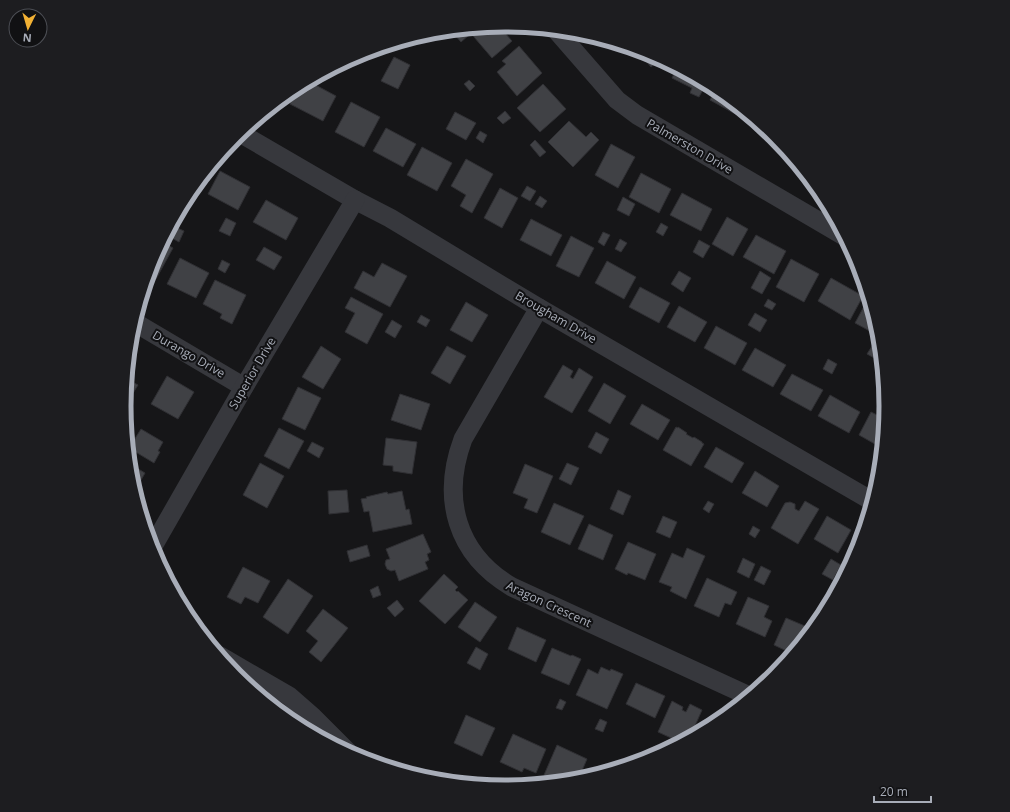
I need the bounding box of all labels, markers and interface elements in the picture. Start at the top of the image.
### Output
north arrow [8,8,48,48]
text: N [22,31,32,46]
street label: Palmerston Drive [644,114,736,178]
street label: Brougham Drive [512,287,600,347]
street label: Durango Drive [150,326,229,382]
street label: Superior Drive [224,334,280,412]
street label: Aragon Crescent [504,577,594,631]
scale bar [874,778,931,804]
text: 20 m [880,783,908,800]

